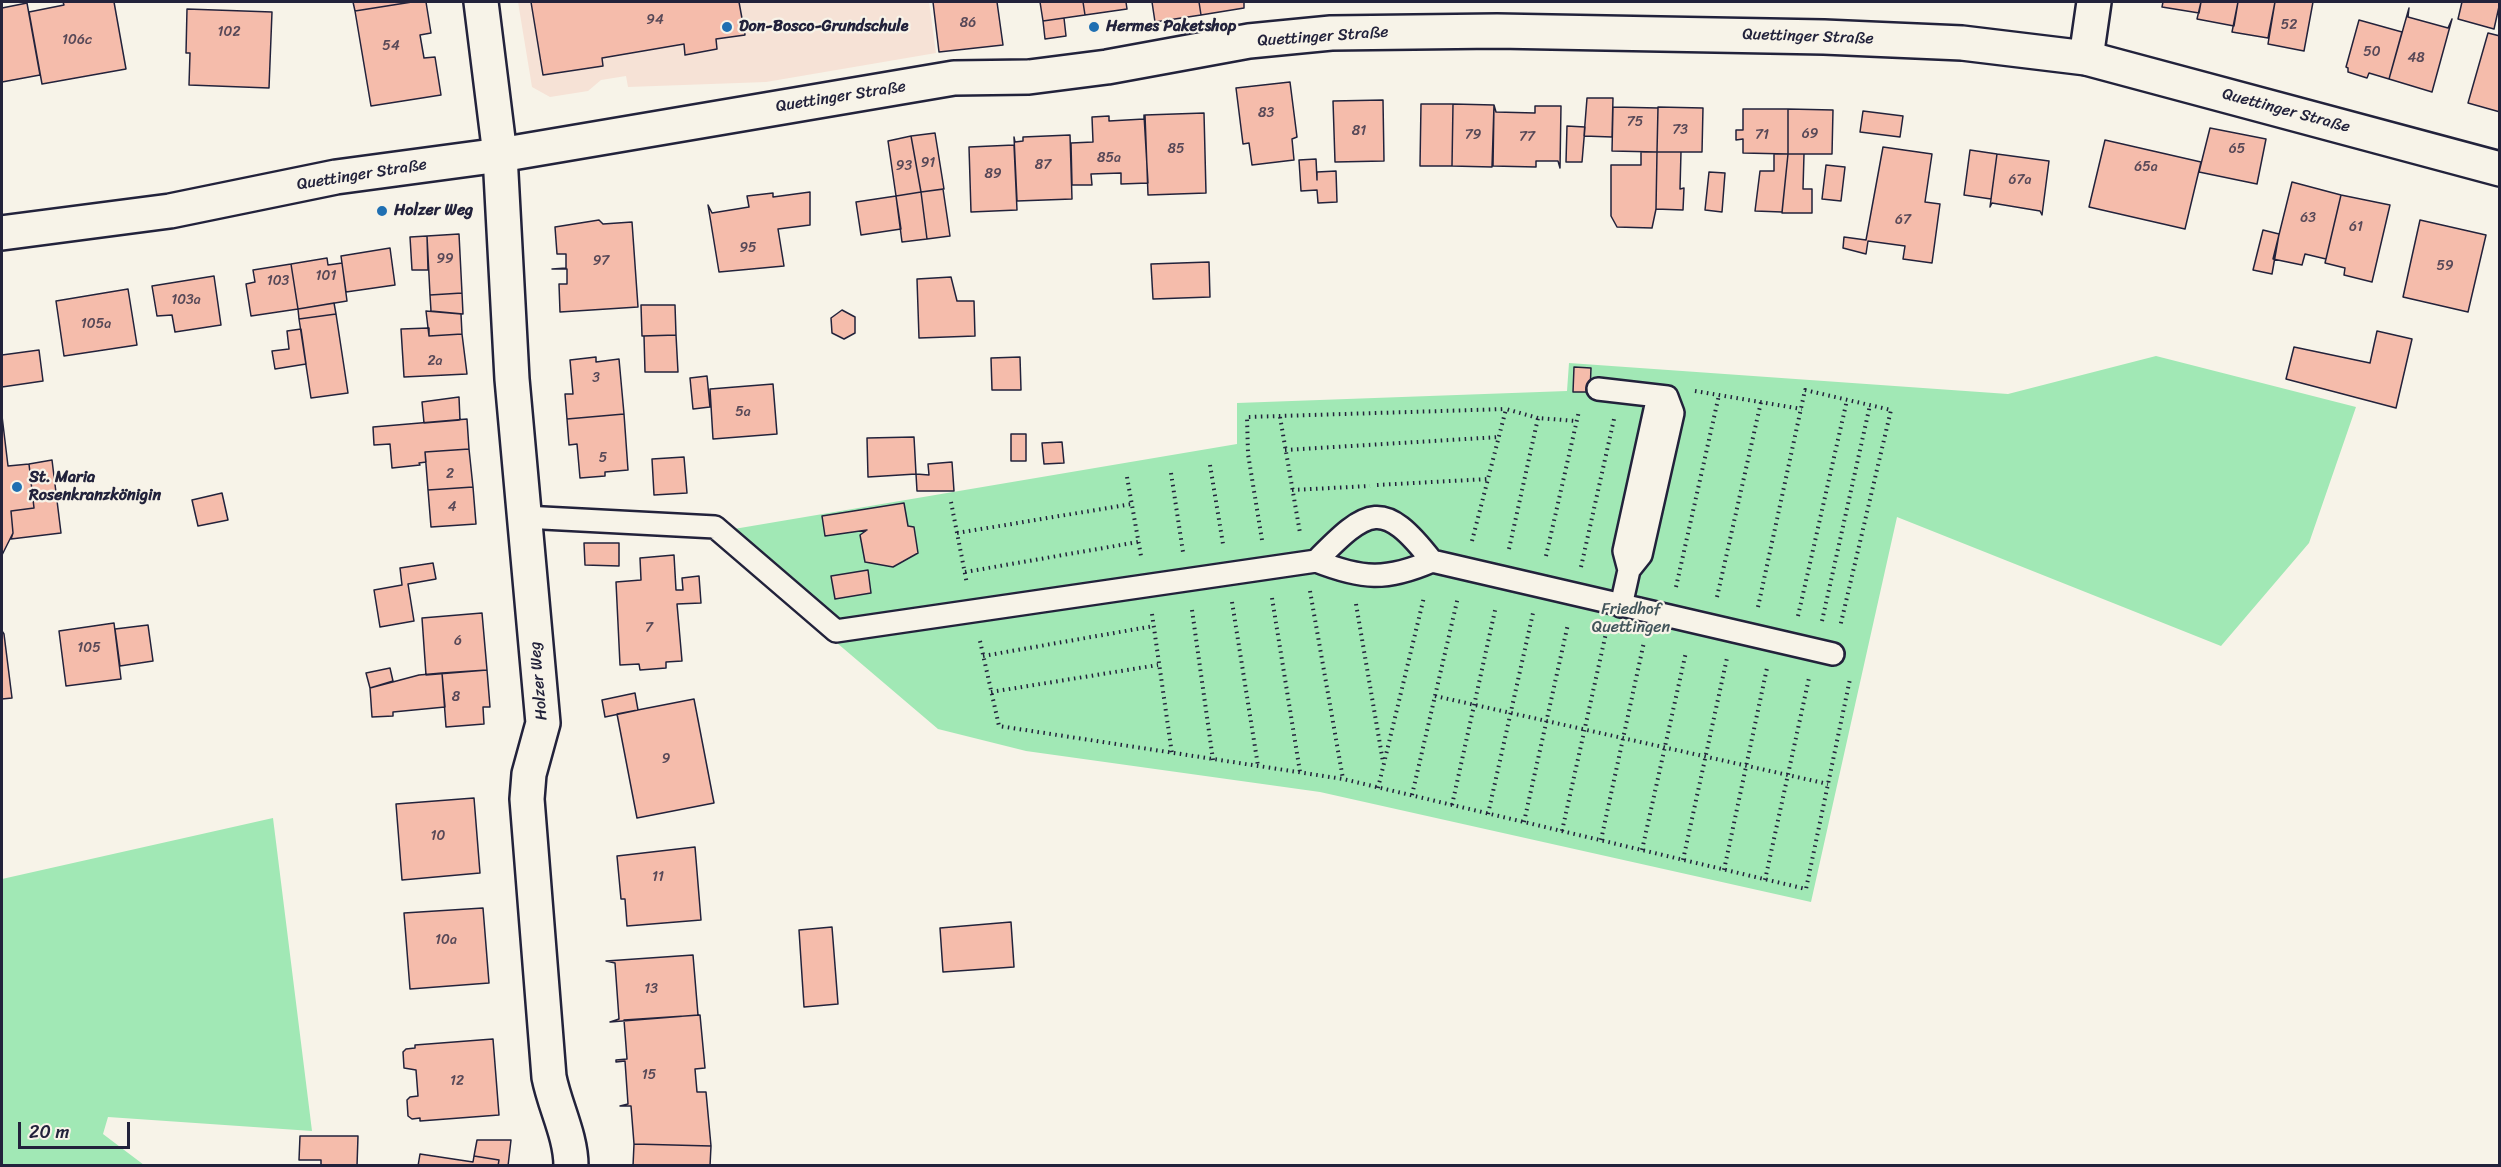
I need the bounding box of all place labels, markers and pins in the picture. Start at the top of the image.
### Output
place label: Don-Bosco-Grundschule [739,17,909,37]
place label: Hermes Paketshop [1106,17,1236,37]
marker: Don-Bosco-Grundschule [720,20,734,34]
marker: Hermes Paketshop [1087,20,1101,34]
place label: Holzer Weg [394,201,473,221]
marker: Holzer Weg [375,204,389,218]
place label: St. Maria Rosenkranzkönigin [29,468,161,506]
marker: St. Maria Rosenkranzkönigin [10,480,24,494]

